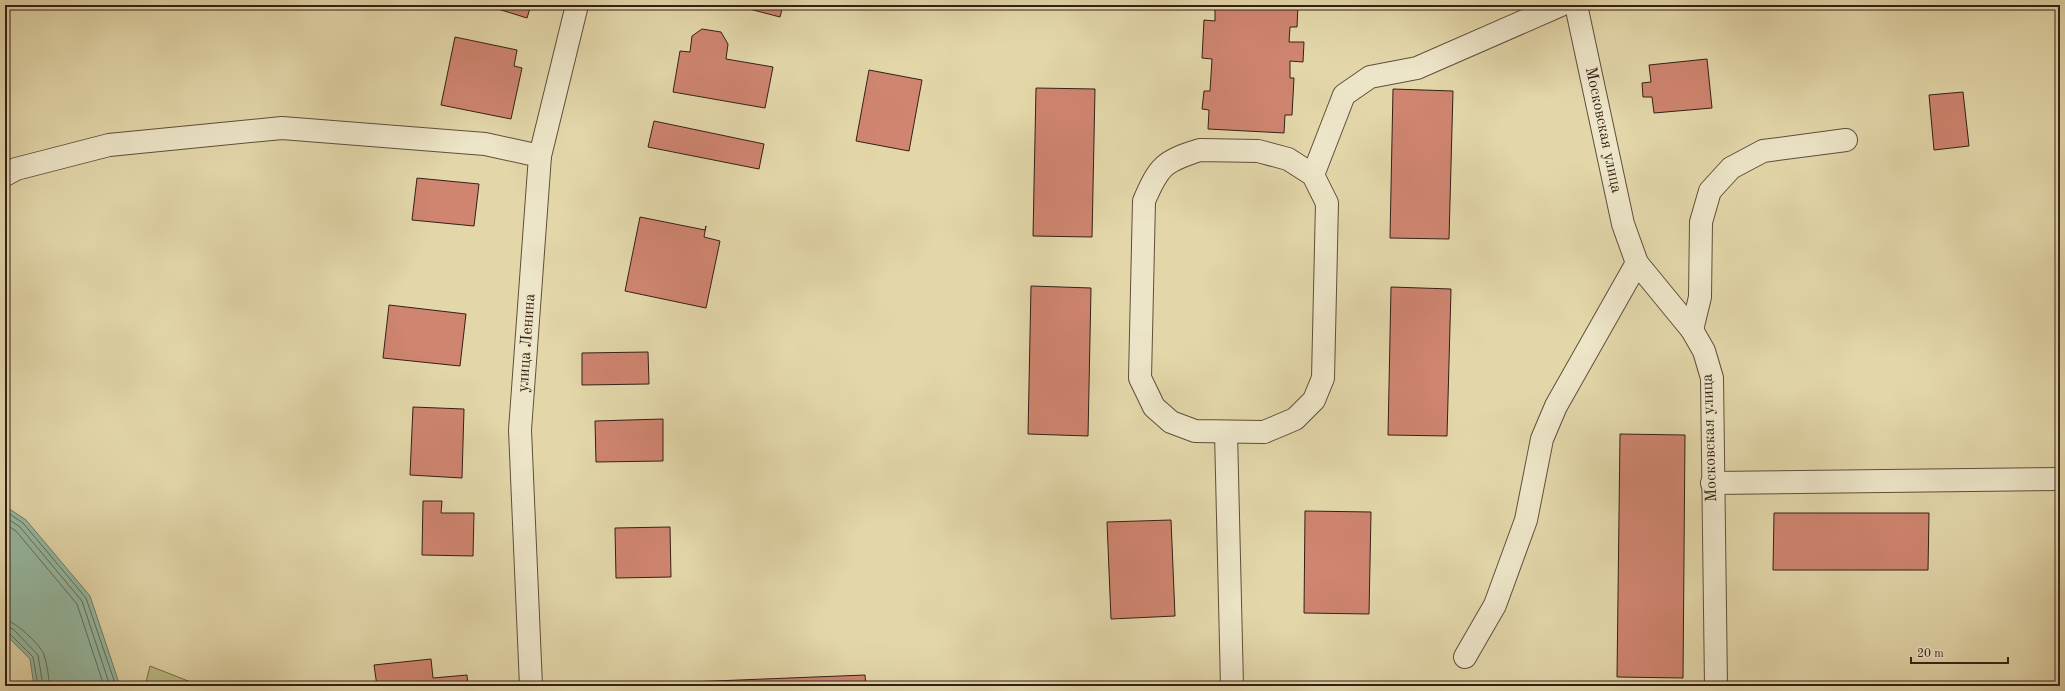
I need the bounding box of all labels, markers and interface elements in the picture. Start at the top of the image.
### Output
street label: Московская улица [1582,65,1624,195]
street label: улица Ленина [516,293,538,393]
street label: Московская улица [1700,373,1720,503]
scale bar [1911,639,2008,665]
text: 20 m [1917,648,1944,660]

